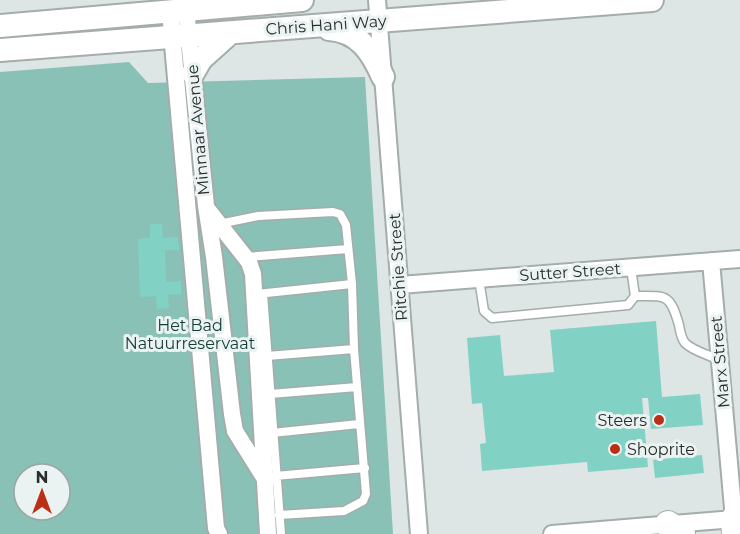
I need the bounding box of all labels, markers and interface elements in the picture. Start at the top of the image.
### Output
street label: Chris Hani Way [265,11,387,39]
street label: Minnaar Avenue [183,64,213,196]
street label: Ritchie Street [385,212,411,322]
street label: Sutter Street [519,259,622,285]
street label: Marx Street [706,315,733,409]
park label: Het Bad Natuurreservaat [125,316,256,353]
place label: Steers [597,411,647,430]
marker: Steers [652,413,666,427]
place label: Shoprite [627,440,695,459]
marker: Shoprite [608,442,622,456]
north arrow [12,462,72,522]
text: N [36,468,48,487]

